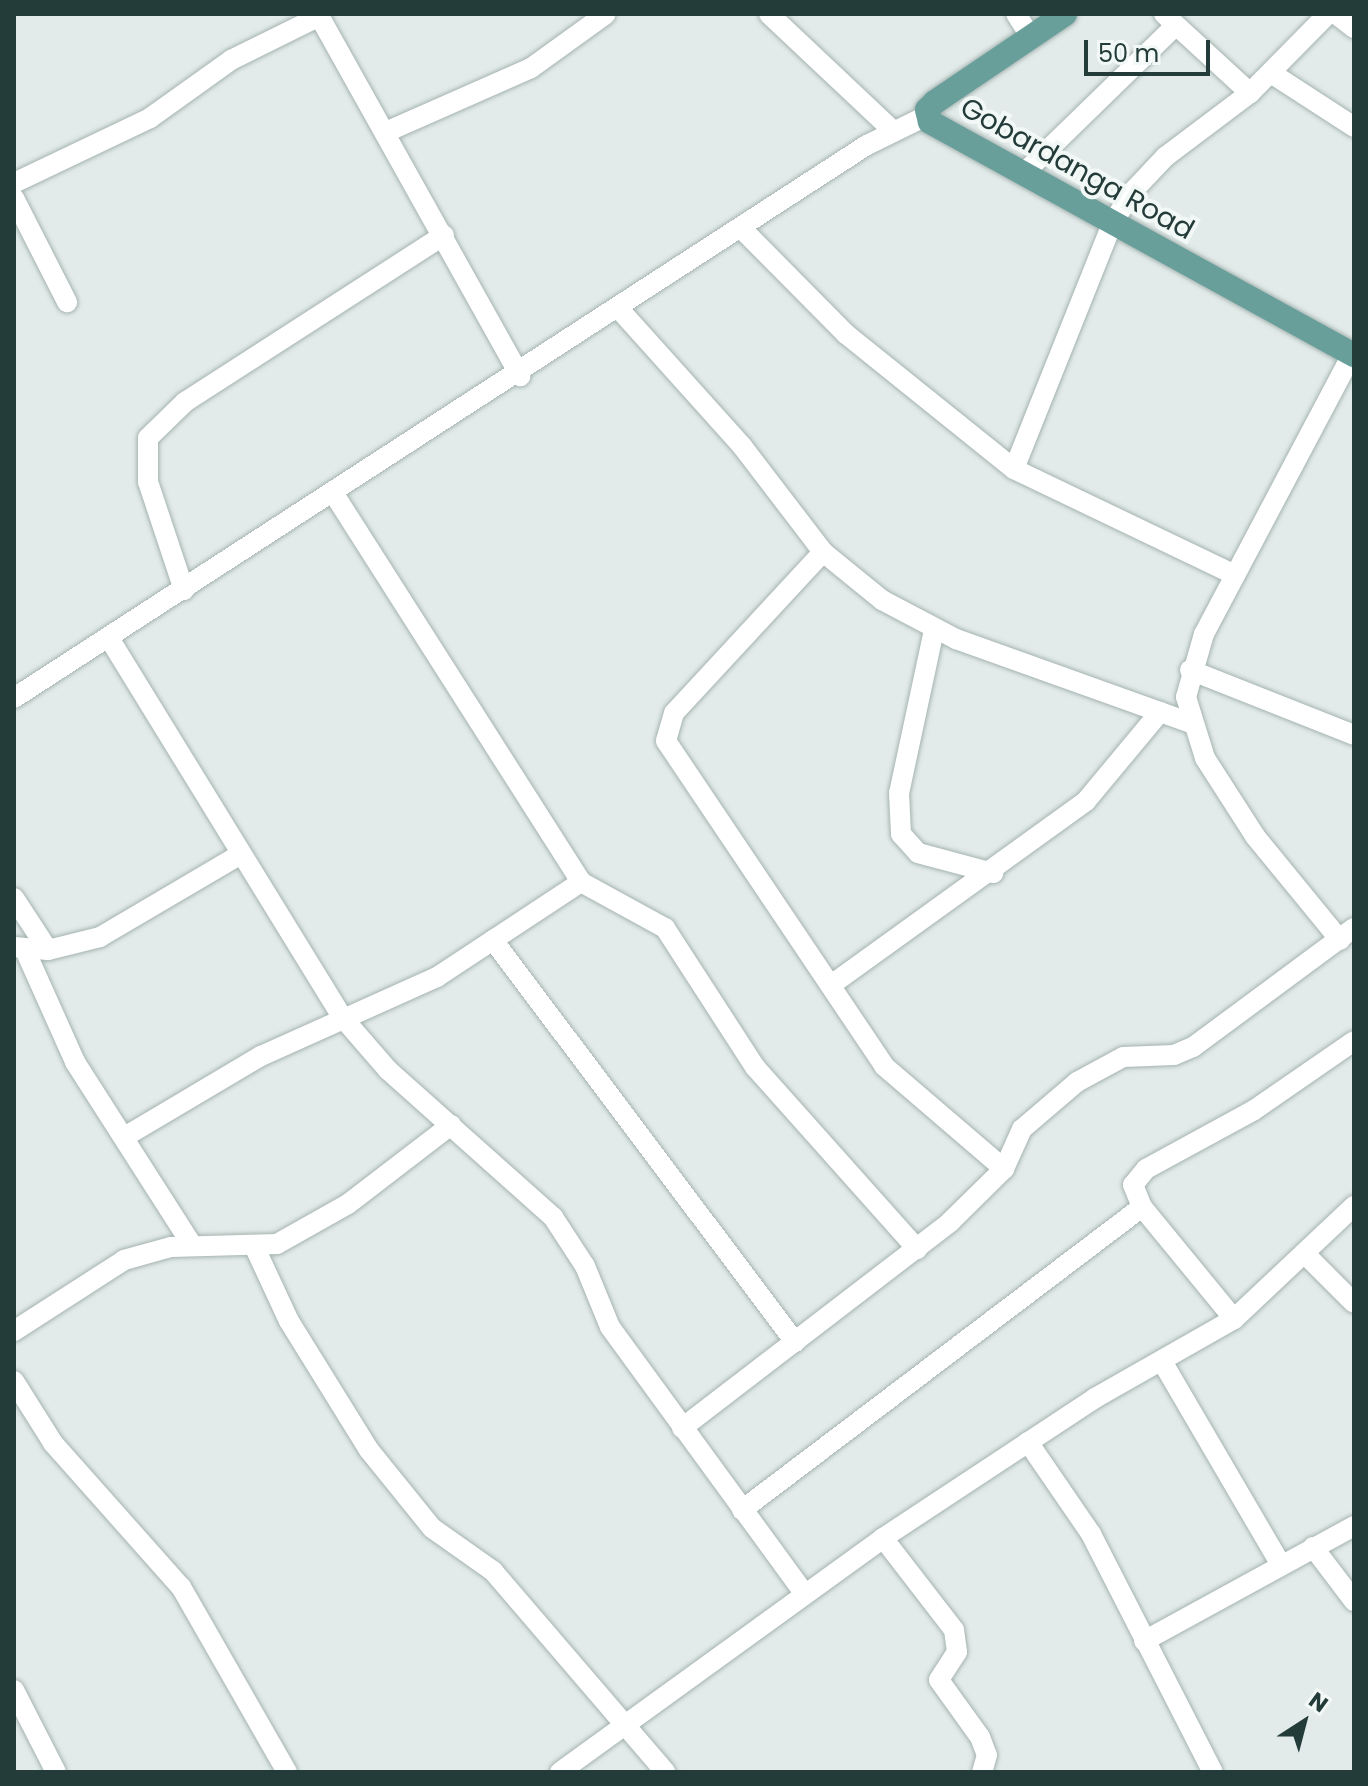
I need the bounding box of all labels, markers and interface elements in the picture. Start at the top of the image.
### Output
scale bar [1088,24,1214,74]
text: 50 m [1098,37,1159,70]
street label: Gobardanga Road [954,91,1200,247]
north arrow [1264,1682,1344,1762]
text: N [1303,1685,1334,1720]

